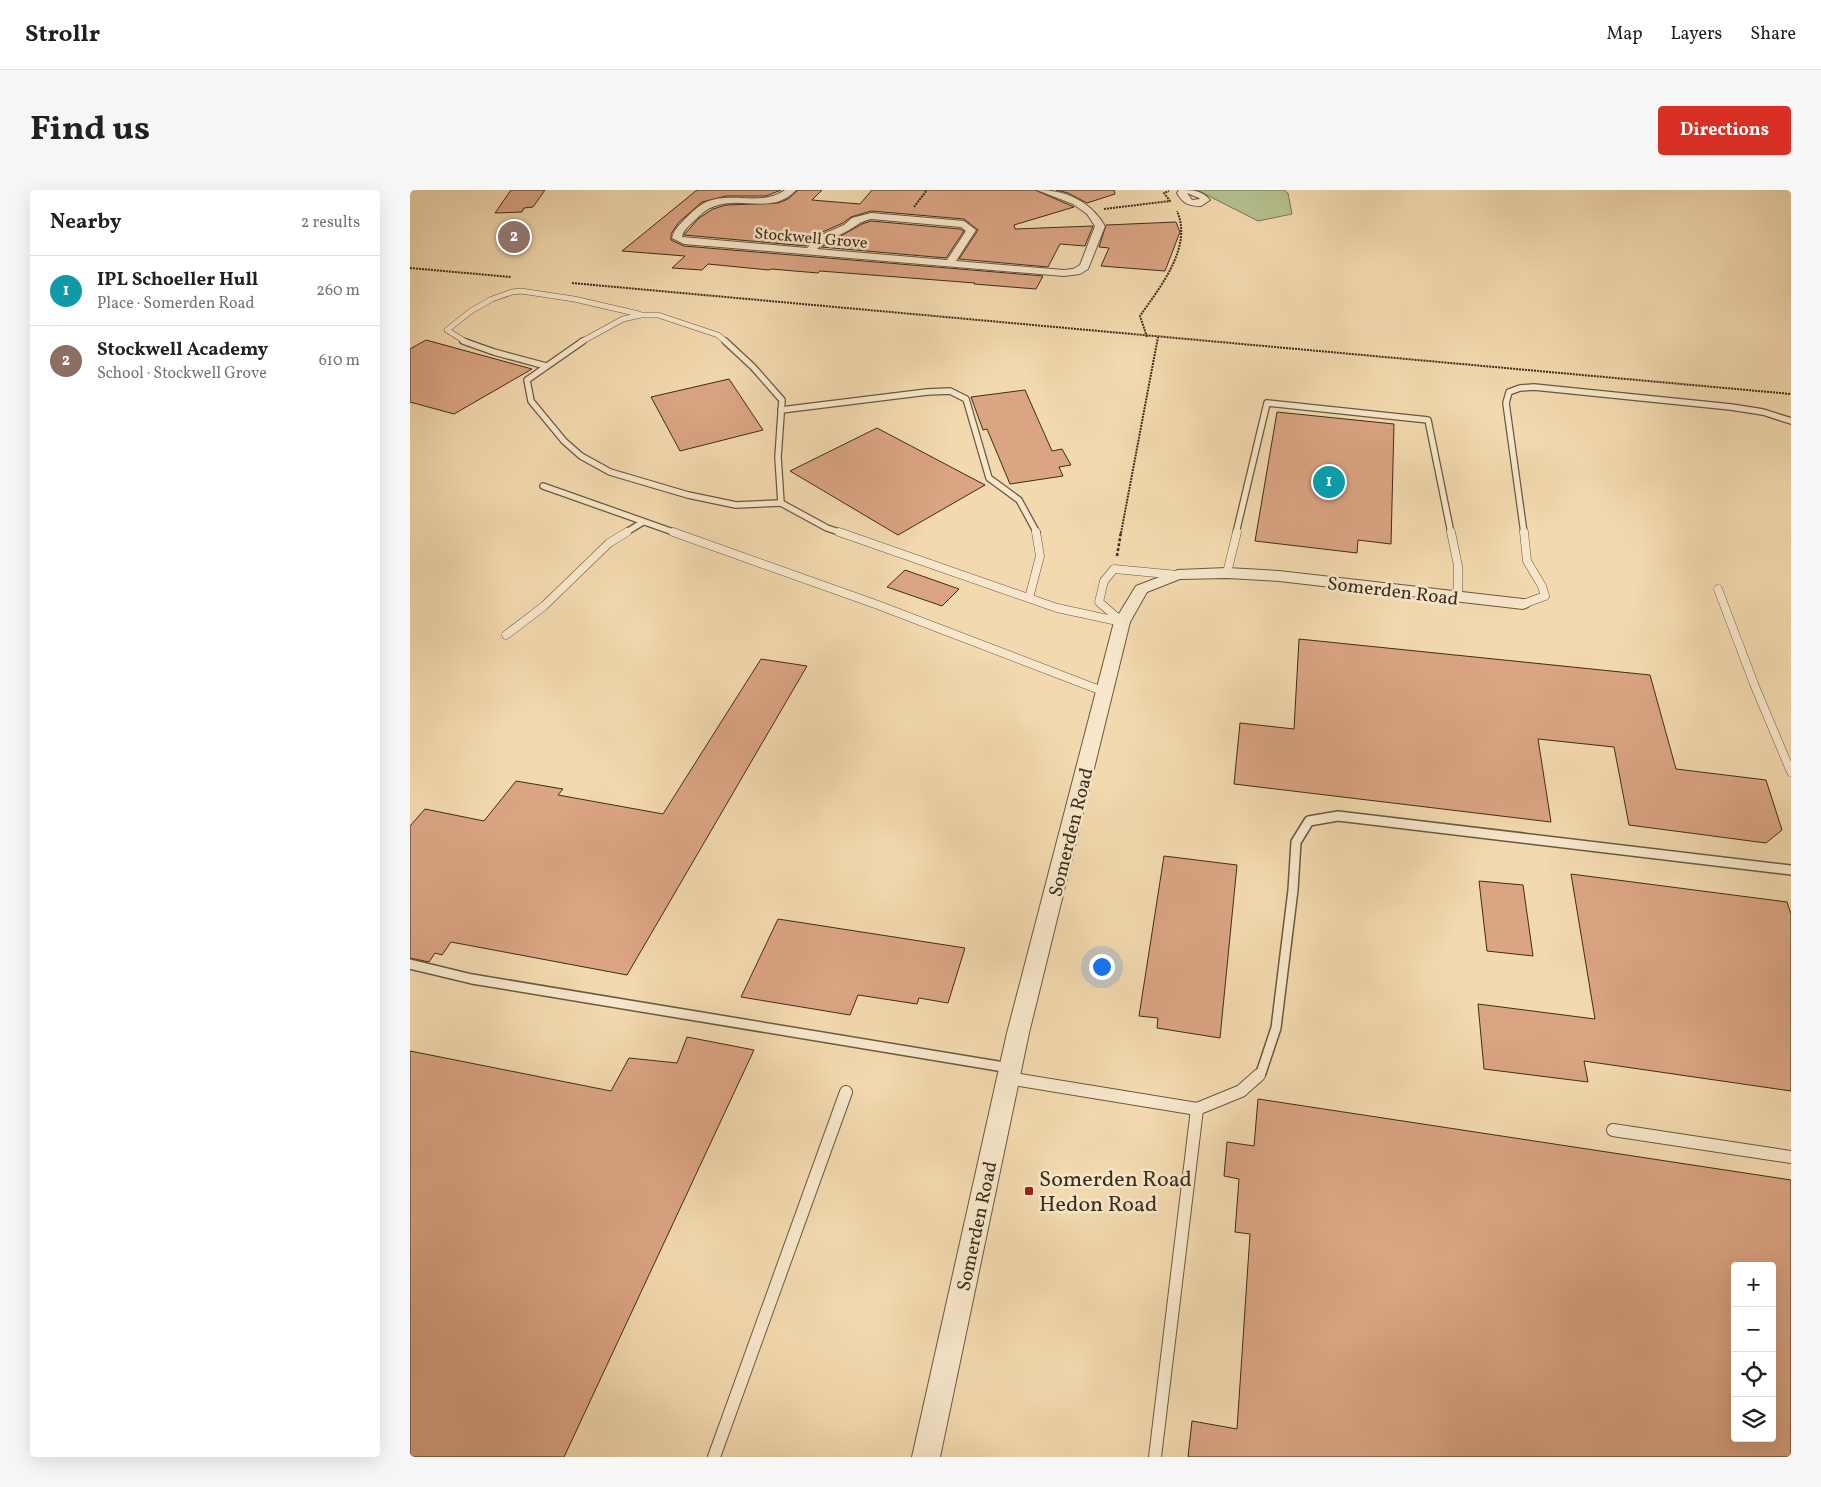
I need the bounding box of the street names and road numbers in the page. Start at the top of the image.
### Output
street label: Stockwell Grove [753,223,868,255]
street label: Somerden Road [1326,571,1460,613]
street label: Somerden Road [1043,765,1101,900]
street label: Somerden Road [952,1159,1004,1294]

